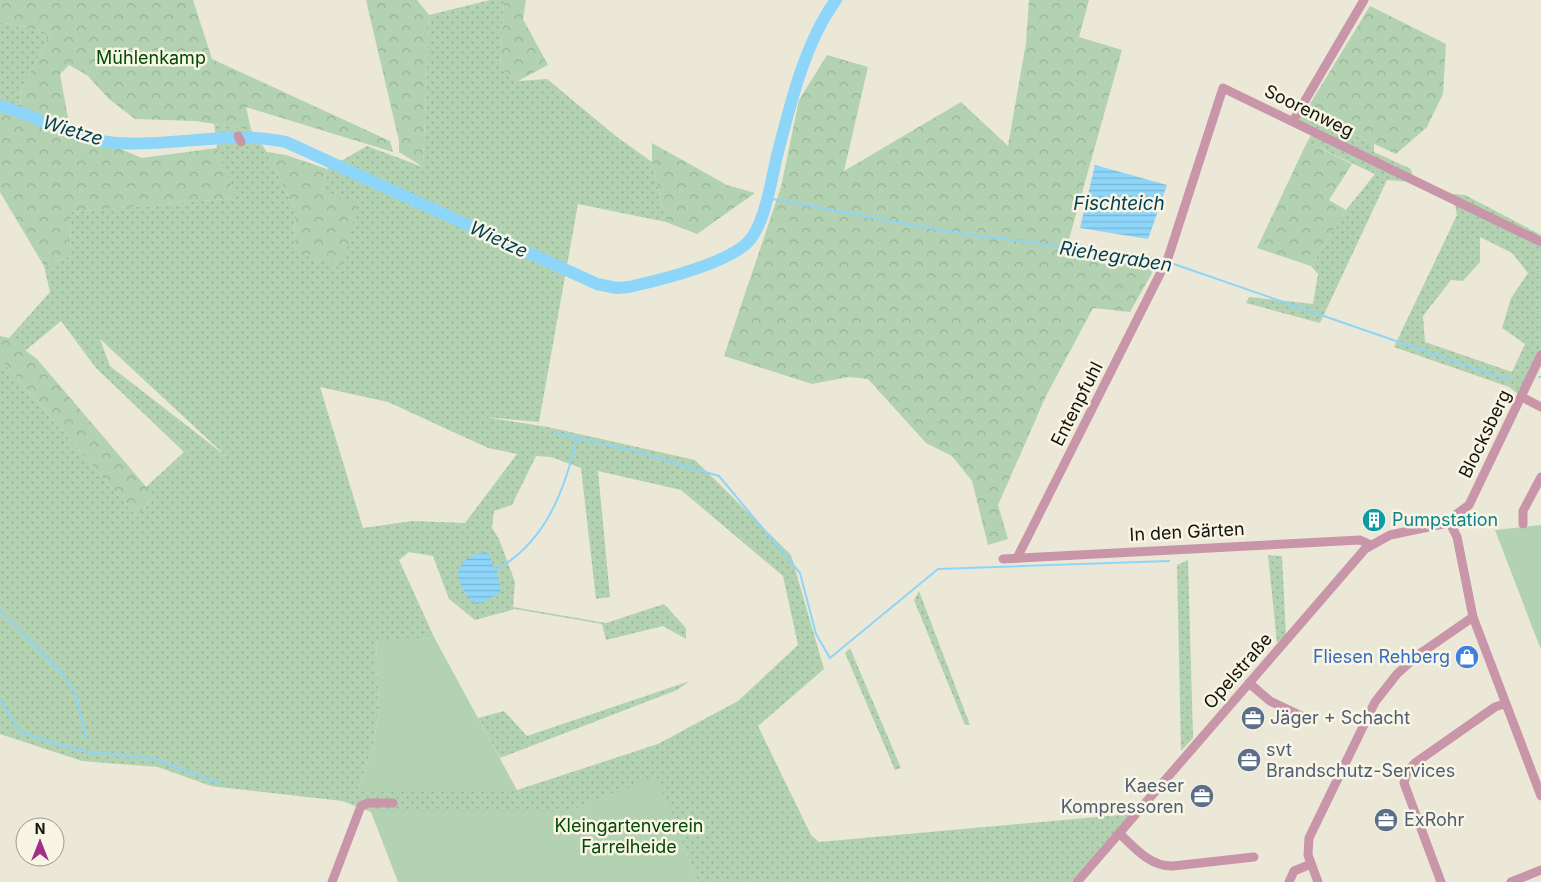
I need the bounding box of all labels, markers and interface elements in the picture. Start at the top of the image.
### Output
park label: Mühlenkamp [96,47,206,68]
street label: Soorenweg [1261,80,1357,141]
water label: Wietze [40,110,106,150]
water label: Fischteich [1073,192,1165,215]
water label: Wietze [466,216,532,263]
water label: Riehegraben [1058,236,1174,277]
street label: Entenpfuhl [1046,358,1107,449]
street label: Blocksberg [1454,386,1515,481]
building icon: Pumpstation [1361,507,1387,533]
place label: Pumpstation [1392,509,1498,530]
street label: In den Gärten [1129,518,1245,545]
street label: Opelstraße [1199,629,1276,713]
shop icon: Fliesen Rehberg [1454,644,1480,670]
place label: Fliesen Rehberg [1313,646,1450,667]
office icon: Jäger + Schacht [1240,705,1266,731]
place label: Jäger + Schacht [1270,707,1410,728]
place label: svt Brandschutz-Services [1266,739,1455,781]
office icon: svt Brandschutz-Services [1236,747,1262,773]
place label: Kaeser Kompressoren [1061,775,1184,817]
office icon: Kaeser Kompressoren [1189,783,1215,809]
office icon: ExRohr [1373,807,1399,833]
place label: ExRohr [1404,809,1464,830]
park label: Kleingartenverein Farrelheide [555,815,703,857]
north arrow [15,817,65,867]
text: N [35,820,45,837]

